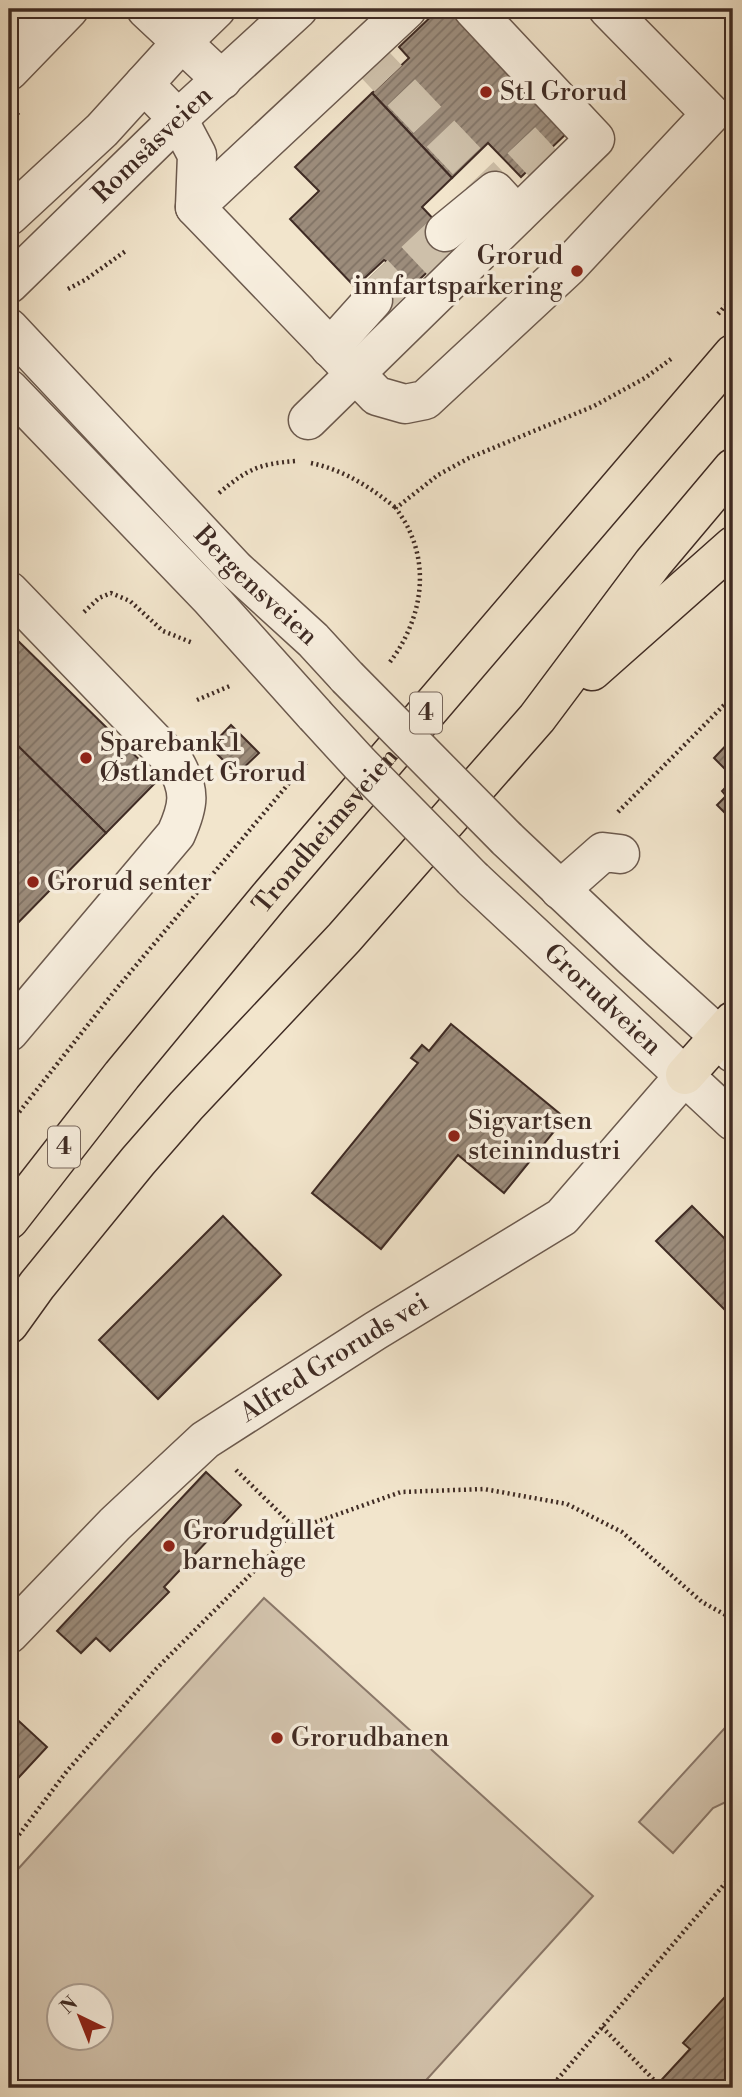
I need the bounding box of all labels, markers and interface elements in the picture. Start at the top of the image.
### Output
place label: St1 Grorud [500,76,627,108]
street label: Romsåsveien [86,79,219,210]
marker: St1 Grorud [478,84,494,100]
place label: Grorud innfartsparkering [353,240,564,302]
marker: Grorud innfartsparkering [569,263,585,279]
street label: Bergensveien [186,519,324,652]
road number: 4 [410,692,442,734]
place label: Sparebank 1 Østlandet Grorud [100,727,306,789]
street label: Trondheimsveien [246,741,405,920]
marker: Sparebank 1 Østlandet Grorud [78,750,94,766]
place label: Grorud senter [47,866,212,898]
marker: Grorud senter [25,874,41,890]
street label: Grorudveien [537,937,668,1062]
place label: Sigvartsen steinindustri [468,1105,621,1167]
road number: 4 [48,1126,80,1168]
marker: Sigvartsen steinindustri [446,1128,462,1144]
street label: Alfred Groruds vei [233,1286,434,1430]
place label: Grorudgullet barnehage [183,1515,335,1577]
marker: Grorudgullet barnehage [161,1538,177,1554]
place label: Grorudbanen [291,1722,449,1754]
marker: Grorudbanen [269,1730,285,1746]
north arrow [46,1982,116,2052]
text: N [55,1991,83,2019]

